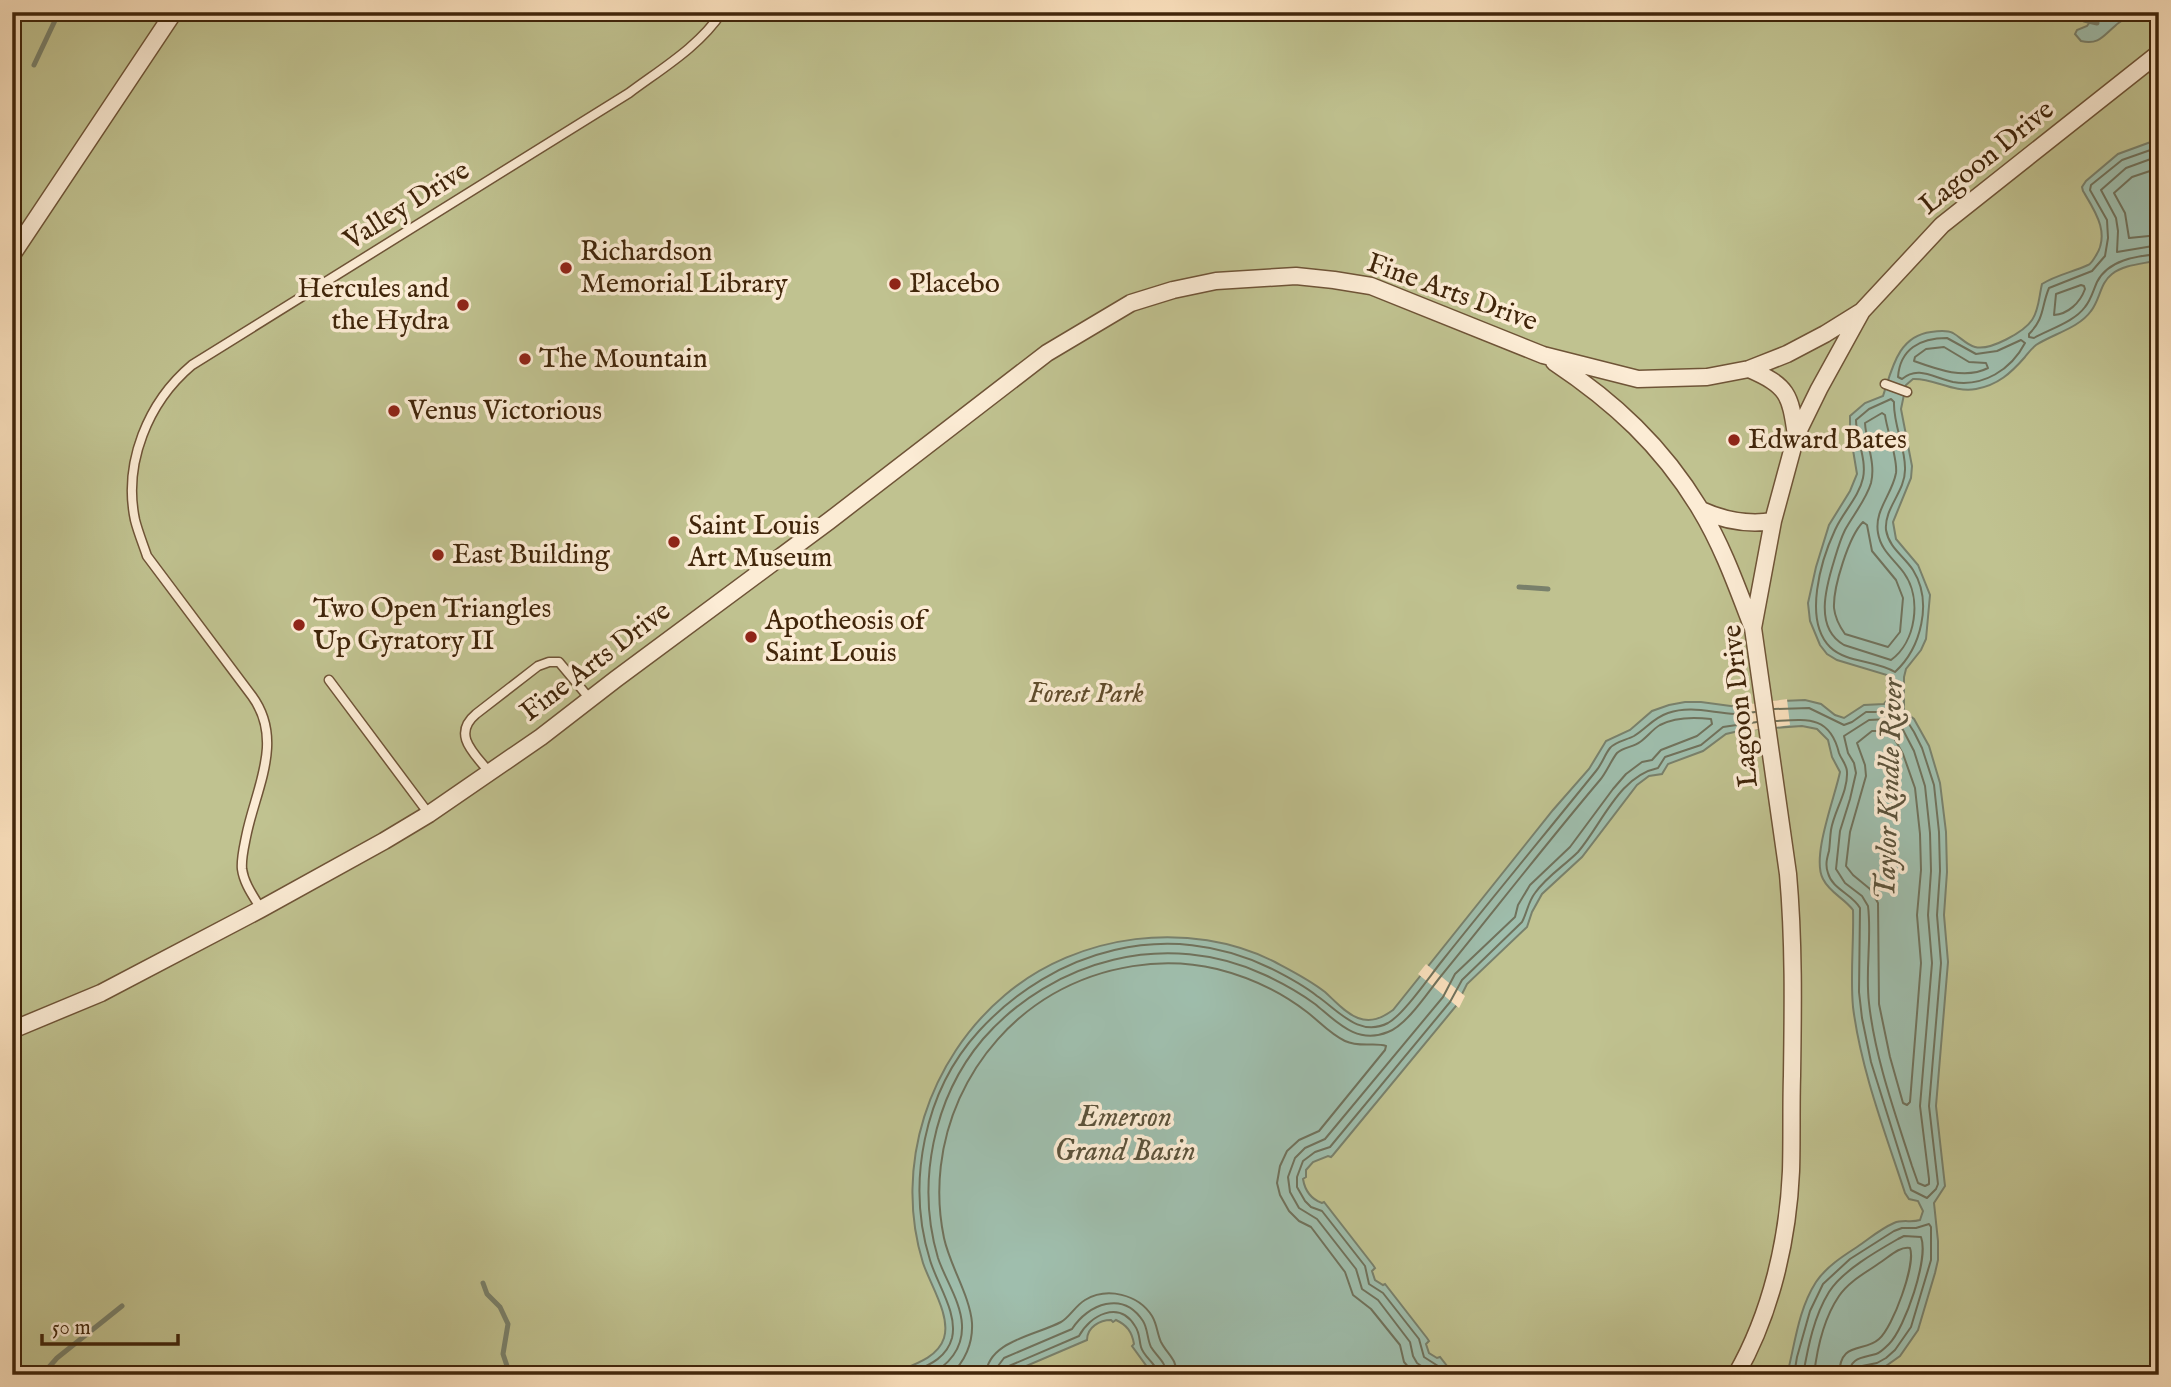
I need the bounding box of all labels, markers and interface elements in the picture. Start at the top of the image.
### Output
street label: Lagoon Drive [1912,93,2062,223]
street label: Valley Drive [337,154,477,259]
place label: Richardson Memorial Library [580,235,788,302]
street label: Fine Arts Drive [1362,246,1542,340]
marker: Richardson Memorial Library [558,260,574,276]
place label: Placebo [909,267,1000,302]
place label: Hercules and the Hydra [297,272,450,339]
marker: Placebo [887,276,903,292]
marker: Hercules and the Hydra [455,297,471,313]
place label: The Mountain [539,342,708,377]
marker: The Mountain [517,351,533,367]
place label: Venus Victorious [407,394,602,429]
marker: Venus Victorious [386,403,402,419]
place label: Edward Bates [1748,423,1907,458]
marker: Edward Bates [1726,432,1742,448]
place label: Saint Louis Art Museum [687,509,832,576]
marker: Saint Louis Art Museum [666,534,682,550]
place label: East Building [452,538,611,573]
marker: East Building [430,547,446,563]
place label: Two Open Triangles Up Gyratory II [313,592,551,659]
street label: Fine Arts Drive [514,594,678,730]
place label: Apotheosis of Saint Louis [764,604,930,671]
marker: Two Open Triangles Up Gyratory II [291,617,307,633]
street label: Lagoon Drive [1715,623,1767,789]
marker: Apotheosis of Saint Louis [743,629,759,645]
water label: Taylor Kindle River [1867,676,1913,901]
park label: Forest Park [1028,677,1144,712]
water label: Emerson Grand Basin [1054,1099,1196,1171]
scale bar [42,1303,178,1347]
text: 50 m [52,1315,91,1342]

